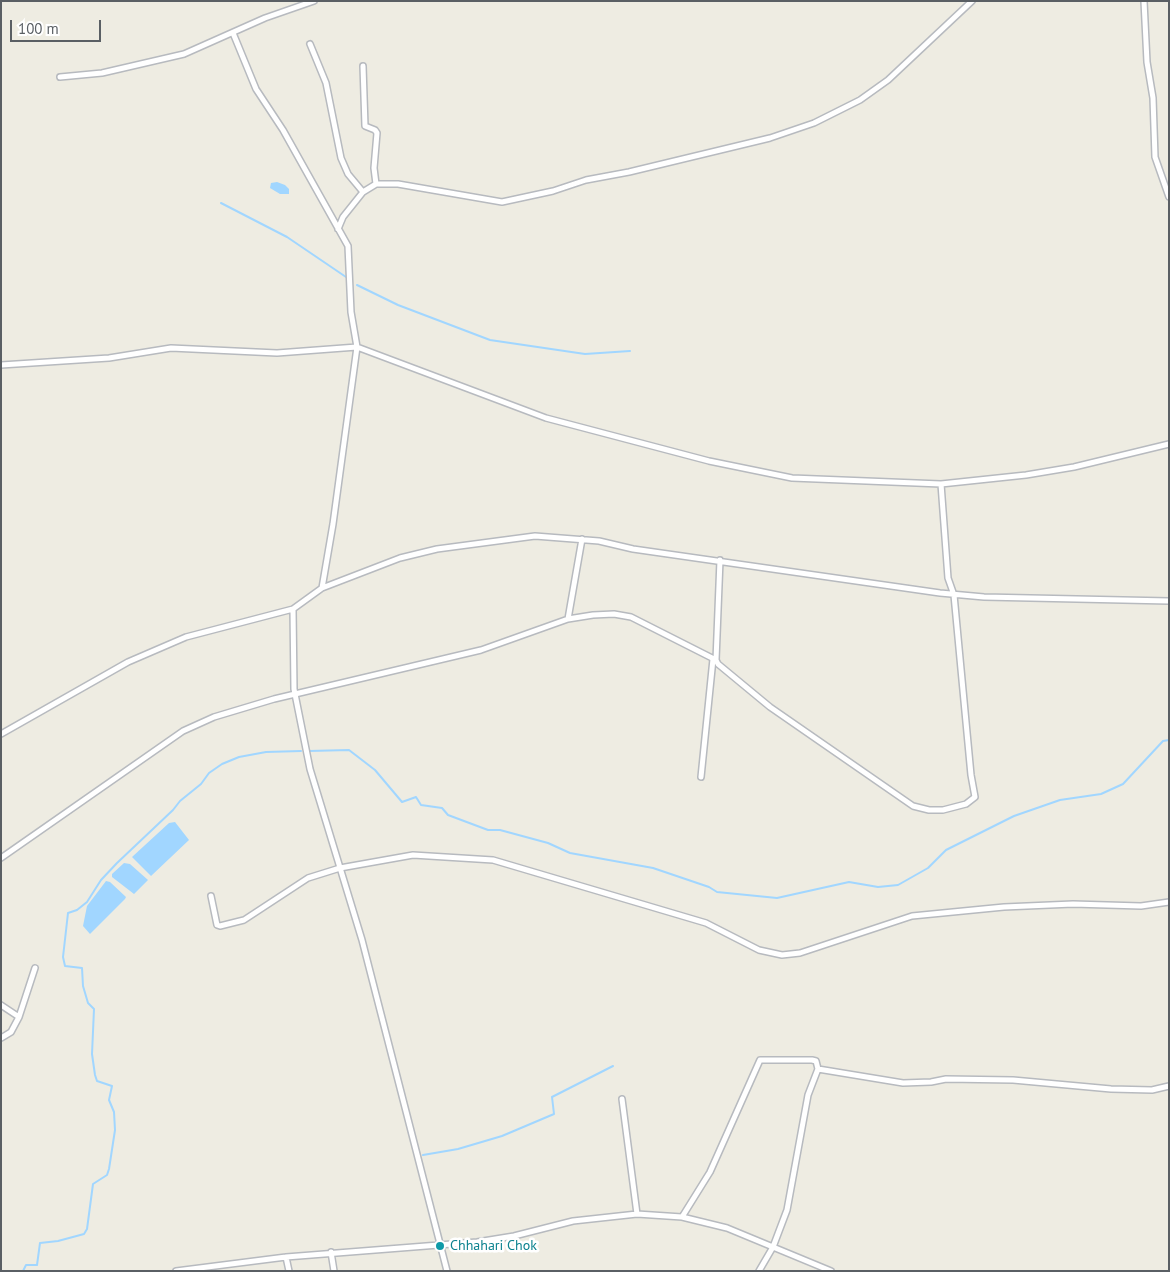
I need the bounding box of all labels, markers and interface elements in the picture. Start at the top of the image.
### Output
scale bar [12,10,104,42]
text: 100 m [18,19,59,38]
place label: Chhahari Chok [450,1238,537,1254]
marker: Chhahari Chok [434,1240,446,1252]

